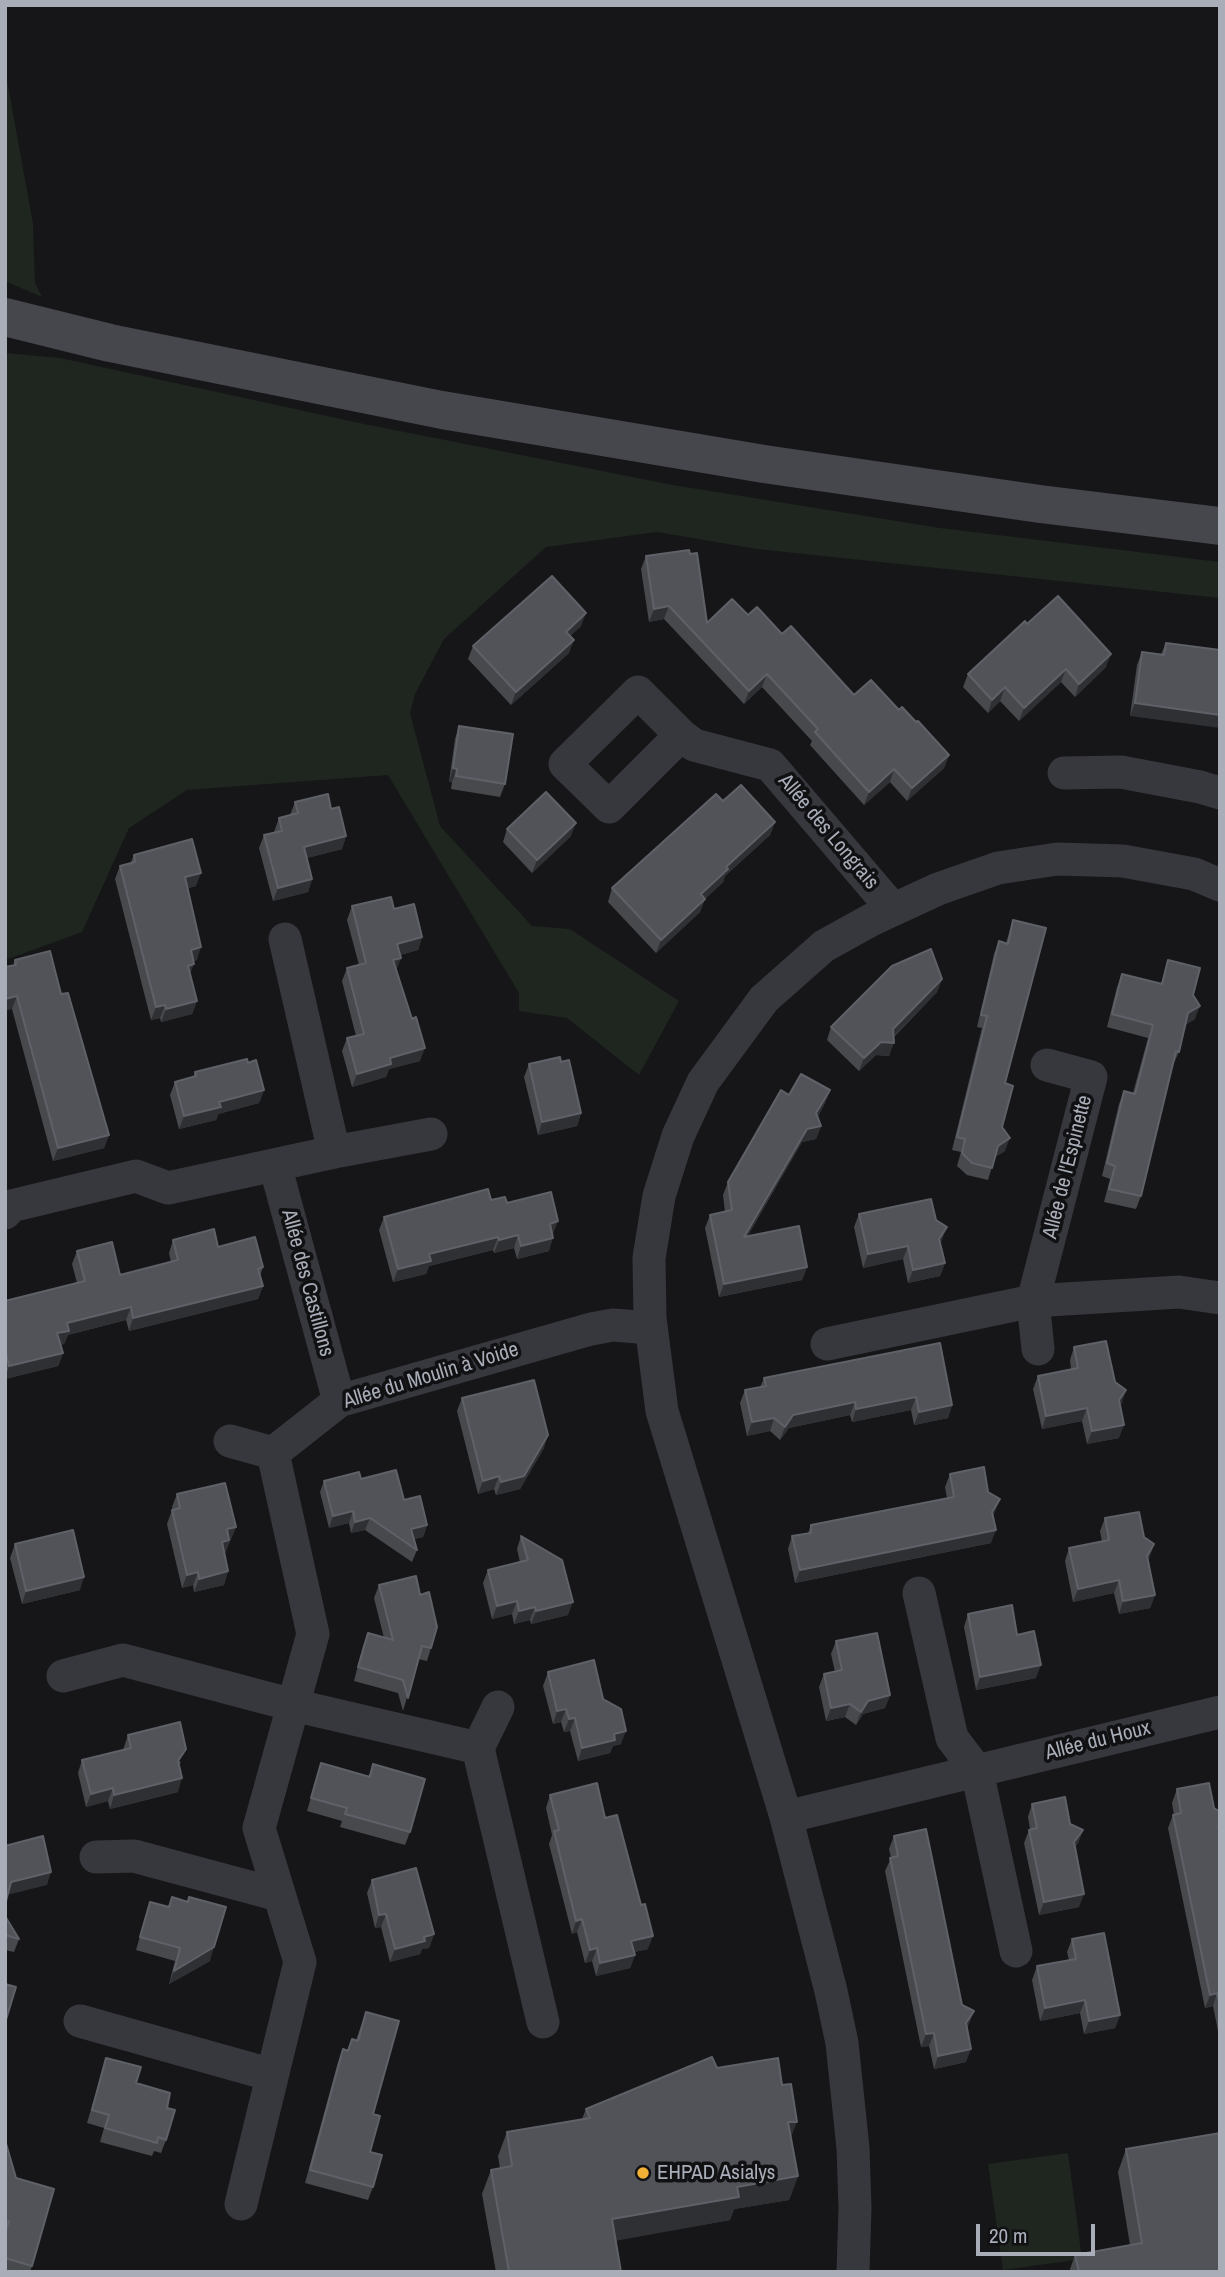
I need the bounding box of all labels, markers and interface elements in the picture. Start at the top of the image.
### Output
street label: Allée des Longrais [773,769,883,895]
street label: Allée de l'Espinette [1038,1093,1098,1241]
street label: Allée des Castillons [275,1207,339,1359]
street label: Allée du Moulin à Voide [340,1337,522,1415]
street label: Allée du Houx [1043,1716,1153,1766]
place label: EHPAD Asialys [657,2160,775,2186]
marker: EHPAD Asialys [635,2165,651,2181]
scale bar [980,2210,1099,2254]
text: 20 m [989,2221,1027,2250]

